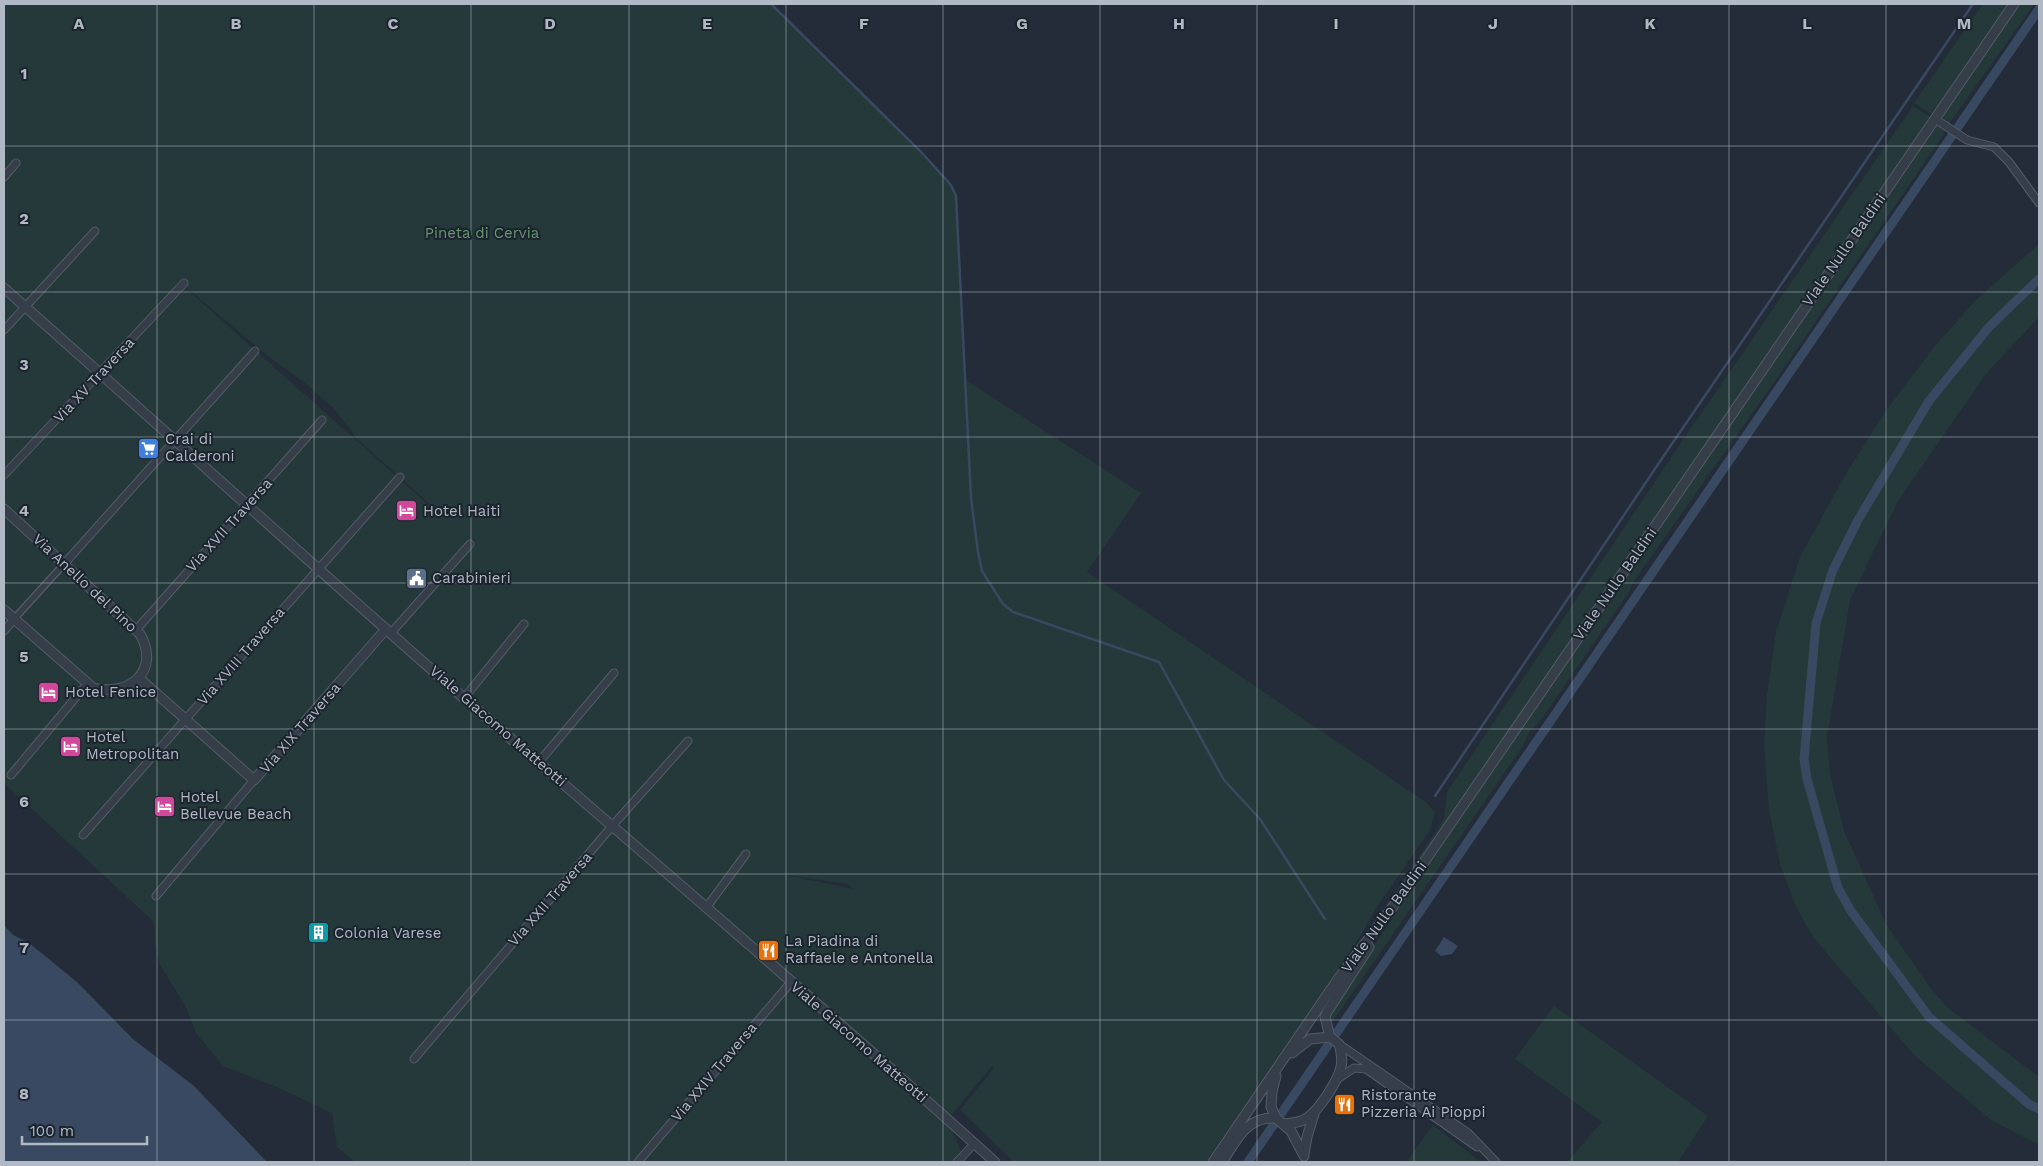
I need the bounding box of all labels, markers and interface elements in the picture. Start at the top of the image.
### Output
text: A [74,14,85,33]
text: B [231,14,242,33]
text: C [388,14,399,33]
text: D [544,14,556,33]
text: E [702,14,712,33]
text: F [859,14,869,33]
text: G [1016,14,1028,33]
text: H [1173,14,1185,33]
text: I [1333,14,1339,33]
text: J [1488,14,1498,33]
text: K [1644,14,1656,33]
text: L [1802,14,1812,33]
text: M [1957,14,1971,33]
text: 1 [21,64,27,83]
street label: Viale Nullo Baldini [1798,190,1890,310]
text: 2 [19,209,29,228]
park label: Pineta di Cervia [425,224,540,242]
street label: Via XV Traversa [50,333,139,427]
text: 3 [19,355,29,374]
place label: Crai di Calderoni [165,430,235,465]
supermarket icon: Crai di Calderoni [137,436,161,460]
street label: Via XVII Traversa [182,474,276,576]
hotel icon: Hotel Haiti [395,499,419,523]
text: 4 [19,501,29,520]
place label: Hotel Haiti [423,502,501,520]
street label: Viale Nullo Baldini [1569,524,1661,644]
street label: Via Anello del Pino [29,530,141,636]
public building icon: Carabinieri [404,566,428,590]
place label: Carabinieri [432,569,511,587]
street label: Via XVIII Traversa [193,603,289,709]
text: 5 [19,647,29,666]
street label: Viale Giacomo Matteotti [426,662,570,790]
street label: Via XIX Traversa [256,678,345,777]
hotel icon: Hotel Fenice [37,680,61,704]
place label: Hotel Fenice [65,683,156,701]
place label: Hotel Metropolitan [86,728,179,763]
hotel icon: Hotel Metropolitan [58,734,82,758]
place label: Hotel Bellevue Beach [180,788,292,823]
text: 6 [19,792,29,811]
hotel icon: Hotel Bellevue Beach [152,794,176,818]
street label: Via XXII Traversa [504,848,596,950]
street label: Viale Nullo Baldini [1337,858,1431,976]
building icon: Colonia Varese [306,921,330,945]
place label: Colonia Varese [334,924,441,942]
place label: La Piadina di Raffaele e Antonella [785,932,934,967]
text: 7 [19,938,29,957]
restaurant icon: La Piadina di Raffaele e Antonella [757,938,781,962]
street label: Viale Giacomo Matteotti [787,978,931,1106]
street label: Via XXIV Traversa [667,1018,761,1125]
text: 8 [19,1084,29,1103]
place label: Ristorante Pizzeria Ai Pioppi [1361,1086,1485,1121]
restaurant icon: Ristorante Pizzeria Ai Pioppi [1333,1092,1357,1116]
scale bar [22,1114,148,1146]
text: 100 m [30,1122,74,1140]

